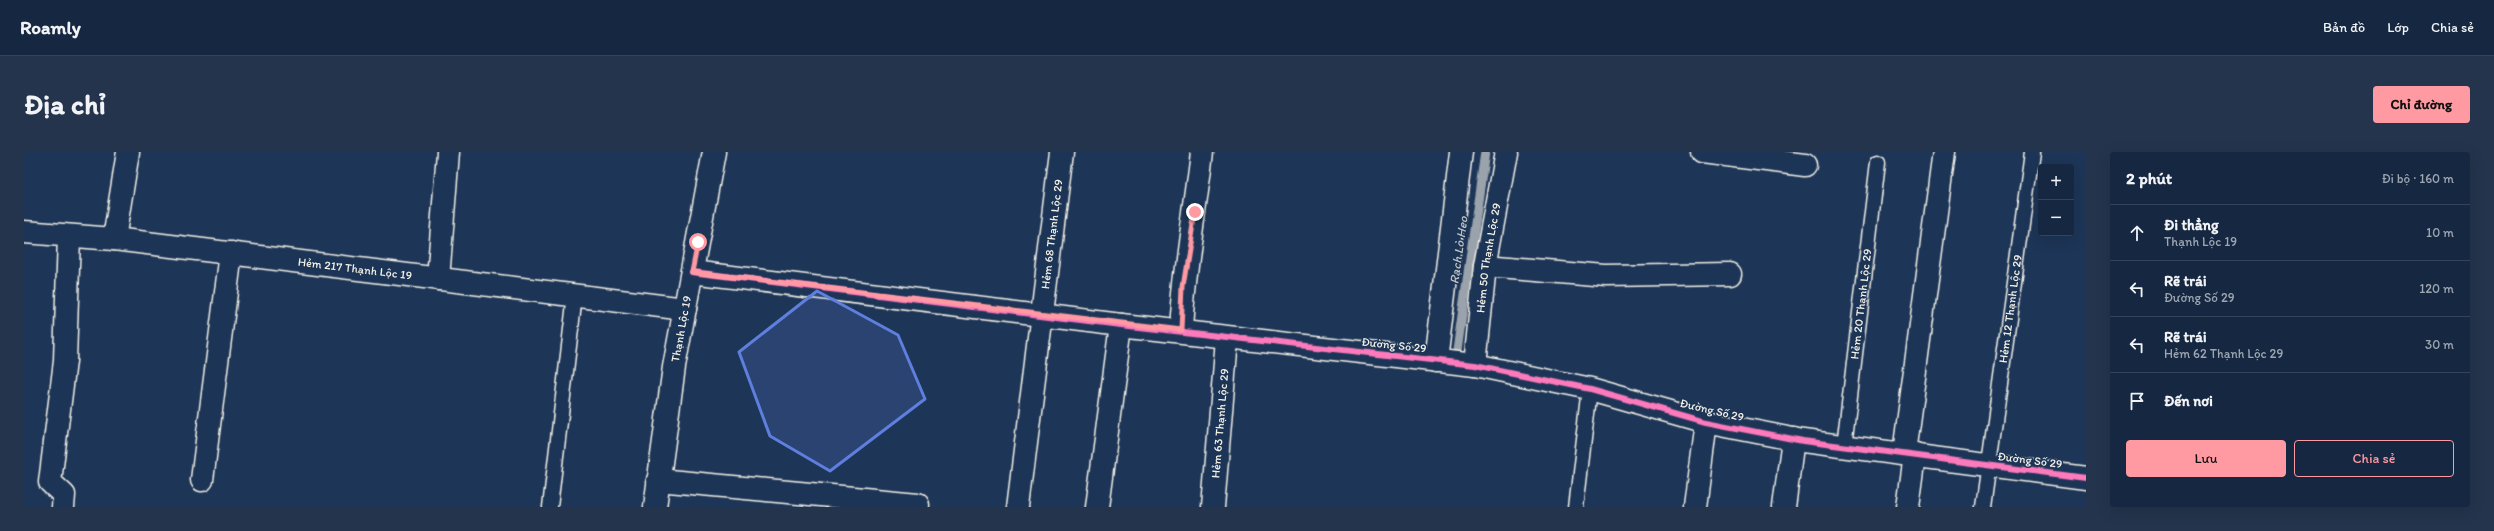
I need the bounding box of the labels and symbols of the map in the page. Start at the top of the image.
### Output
street label: Hẻm 68 Thạnh Lộc 29 [1038,178,1066,290]
street label: Hẻm 50 Thạnh Lộc 29 [1473,202,1503,314]
route end [1186,203,1204,221]
water label: Rạch Lò Heo [1446,215,1471,285]
route start [689,233,707,251]
street label: Hẻm 20 Thạnh Lộc 29 [1847,248,1875,360]
street label: Hẻm 12 Thạnh Lộc 29 [1996,254,2025,364]
street label: Hẻm 217 Thạnh Lộc 19 [297,255,413,282]
street label: Thạnh Lộc 19 [668,294,694,363]
street label: Đường Số 29 [1361,335,1427,355]
street label: Hẻm 63 Thạnh Lộc 29 [1208,368,1232,479]
street label: Đường Số 29 [1679,396,1745,424]
street label: Đường Số 29 [1997,449,2063,471]

